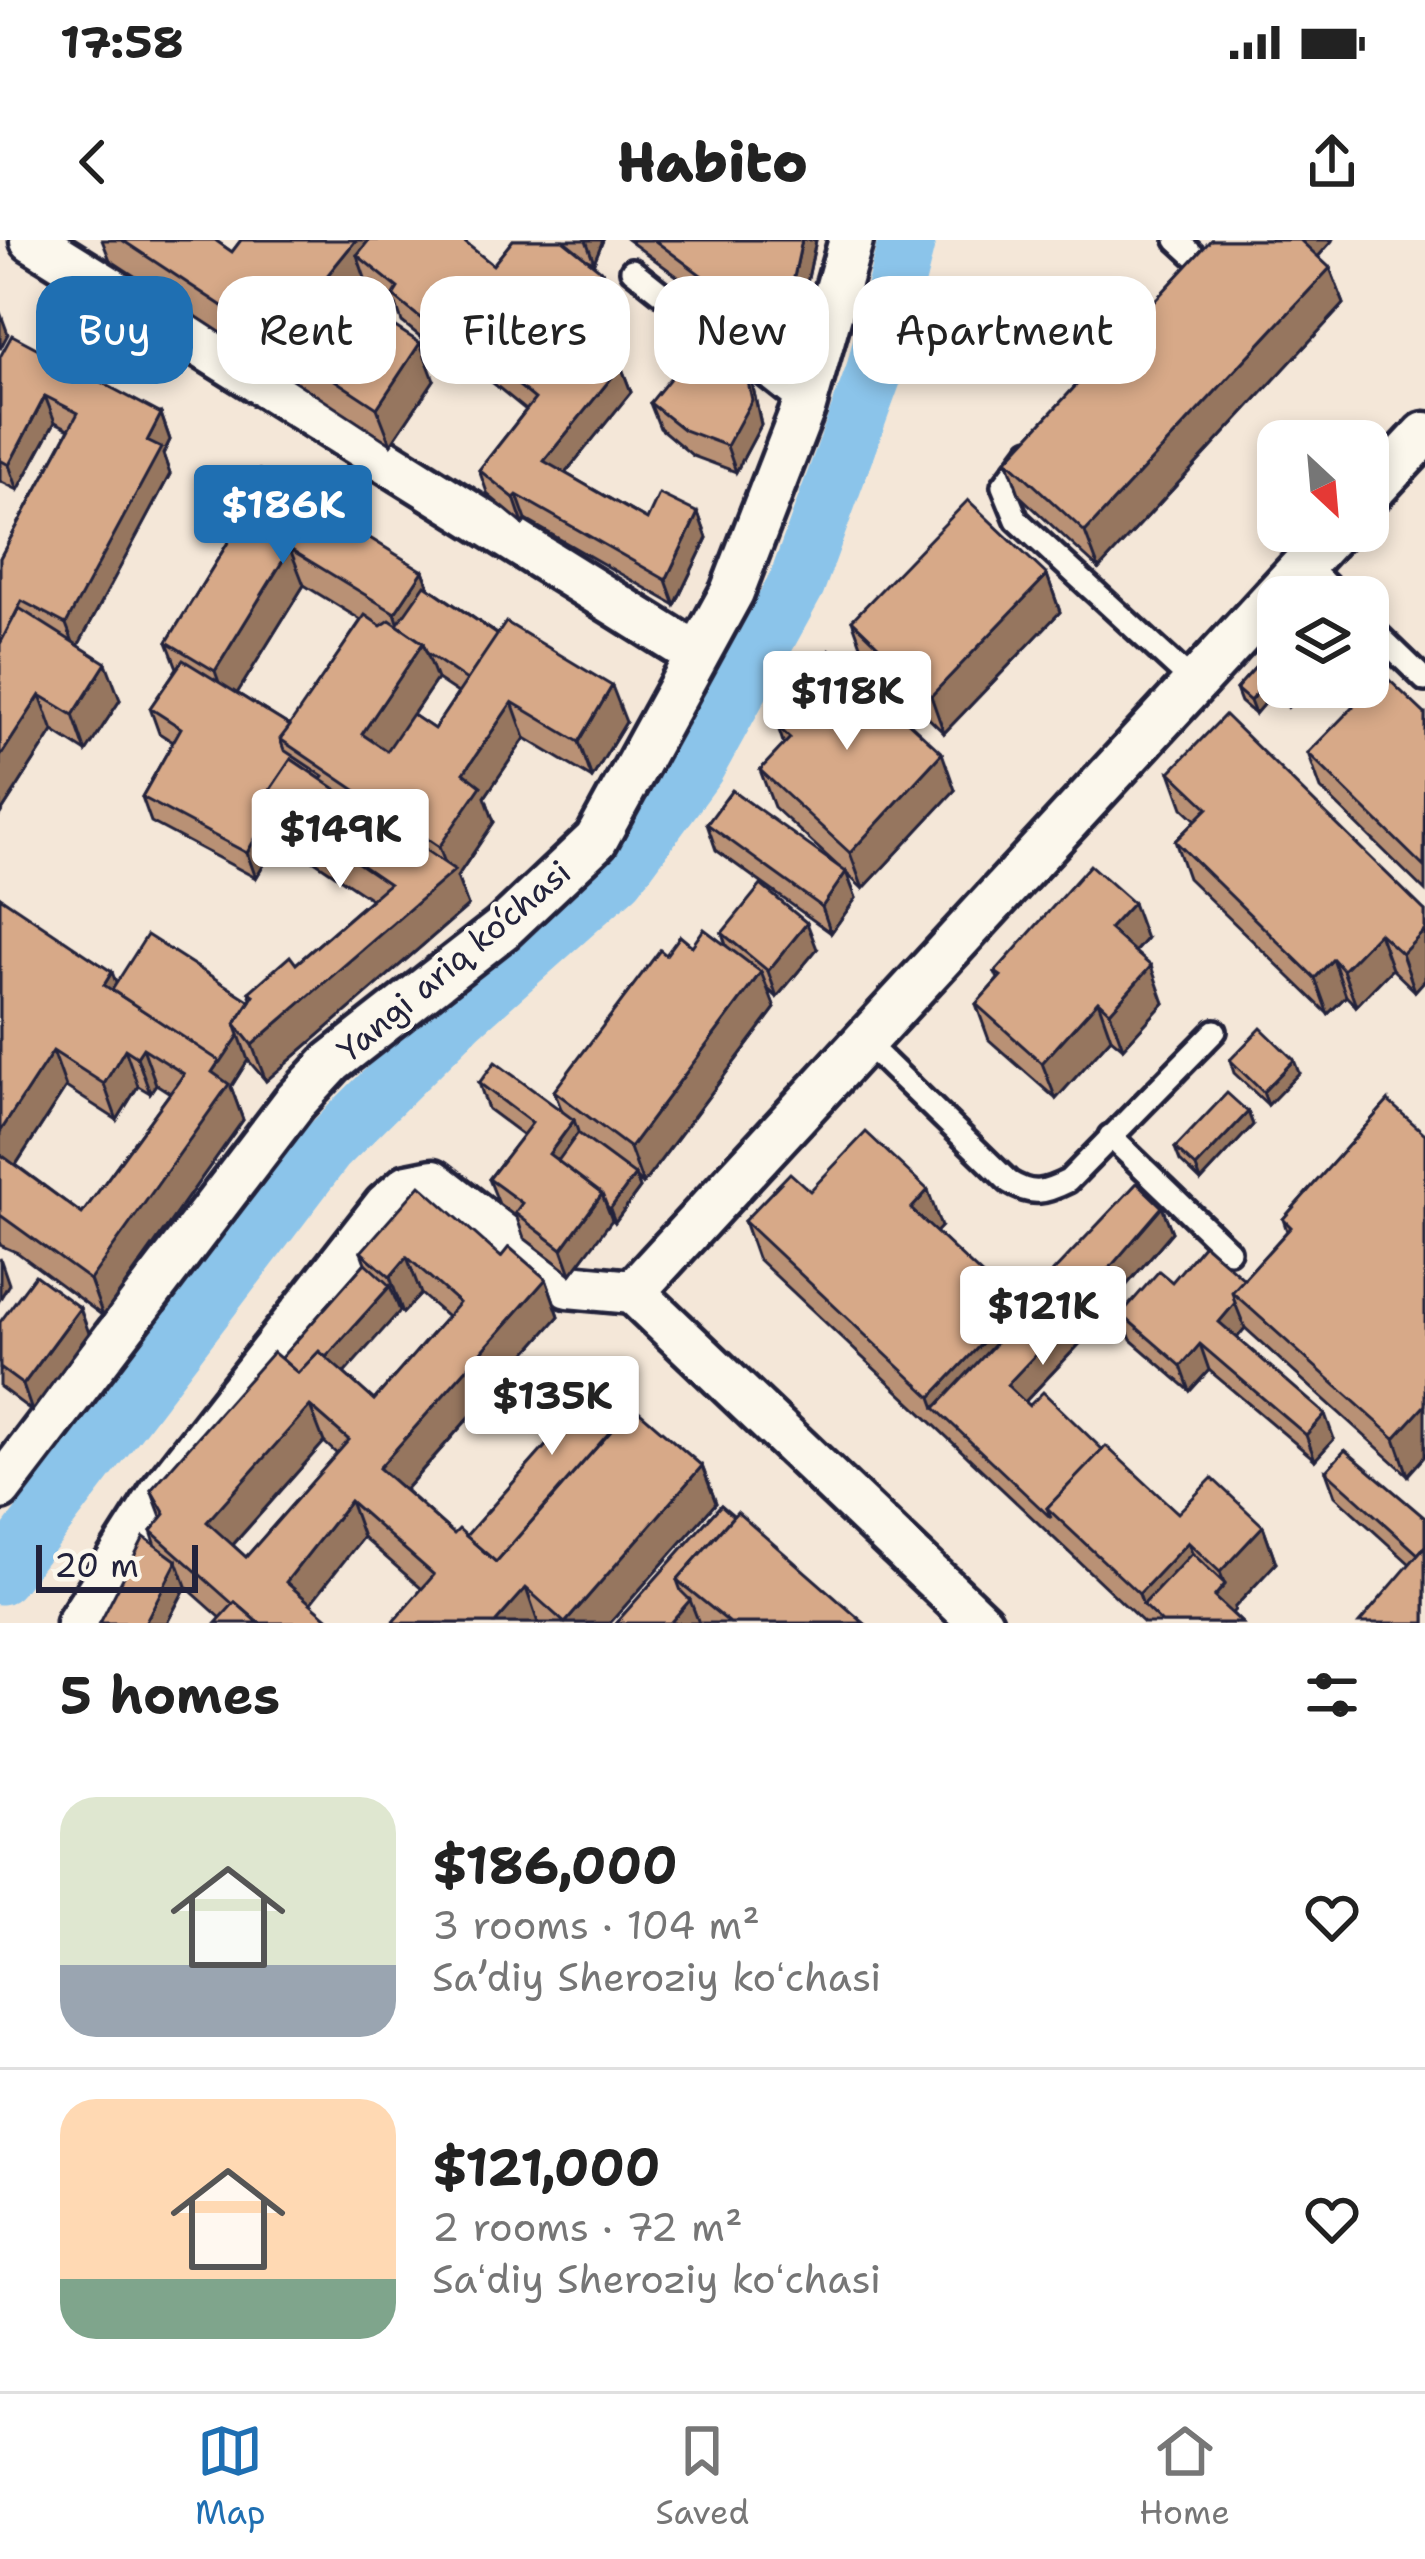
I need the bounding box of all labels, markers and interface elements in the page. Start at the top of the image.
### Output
text: 17:58 [60,12,184,72]
text: Habito [617,126,808,198]
icon: back [60,129,126,195]
icon: share [1299,129,1365,195]
chip: Buy [36,276,193,384]
chip: Rent [217,276,396,384]
chip: Filters [420,276,630,384]
chip: New [654,276,829,384]
chip: Apartment [853,276,1156,384]
north arrow [1257,420,1389,552]
map controls [1257,420,1389,708]
pin: $186K [199,465,367,567]
text: $186K [221,478,345,530]
button: layers [1257,576,1389,708]
pin: $118K [763,651,931,753]
text: $118K [790,664,904,716]
pin: $149K [256,789,424,891]
text: $149K [279,802,401,854]
street label: Yangi ariq ko‘chasi [328,850,580,1072]
pin: $121K [959,1266,1127,1368]
text: $121K [987,1279,1099,1331]
pin: $135K [468,1356,636,1458]
text: $135K [492,1369,612,1421]
scale bar [36,1539,198,1592]
text: 20 m [54,1543,139,1588]
text: 5 homes [60,1661,280,1729]
icon: filters [1299,1662,1365,1728]
text: $186,000 [432,1831,678,1899]
icon: home [156,1845,300,1989]
icon: heart [1299,1884,1365,1950]
text: 3 rooms · 104 m² [432,1899,760,1951]
text: Saʼdiy Sheroziy koʻchasi [432,1951,881,2003]
text: $121,000 [432,2133,661,2201]
icon: home [156,2147,300,2291]
icon: heart [1299,2186,1365,2252]
text: 2 rooms · 72 m² [432,2201,743,2253]
text: Saʻdiy Sheroziy koʻchasi [432,2253,881,2305]
tab: Map [195,2418,266,2535]
tab: Saved [656,2418,749,2535]
tab: Home [1139,2418,1230,2535]

